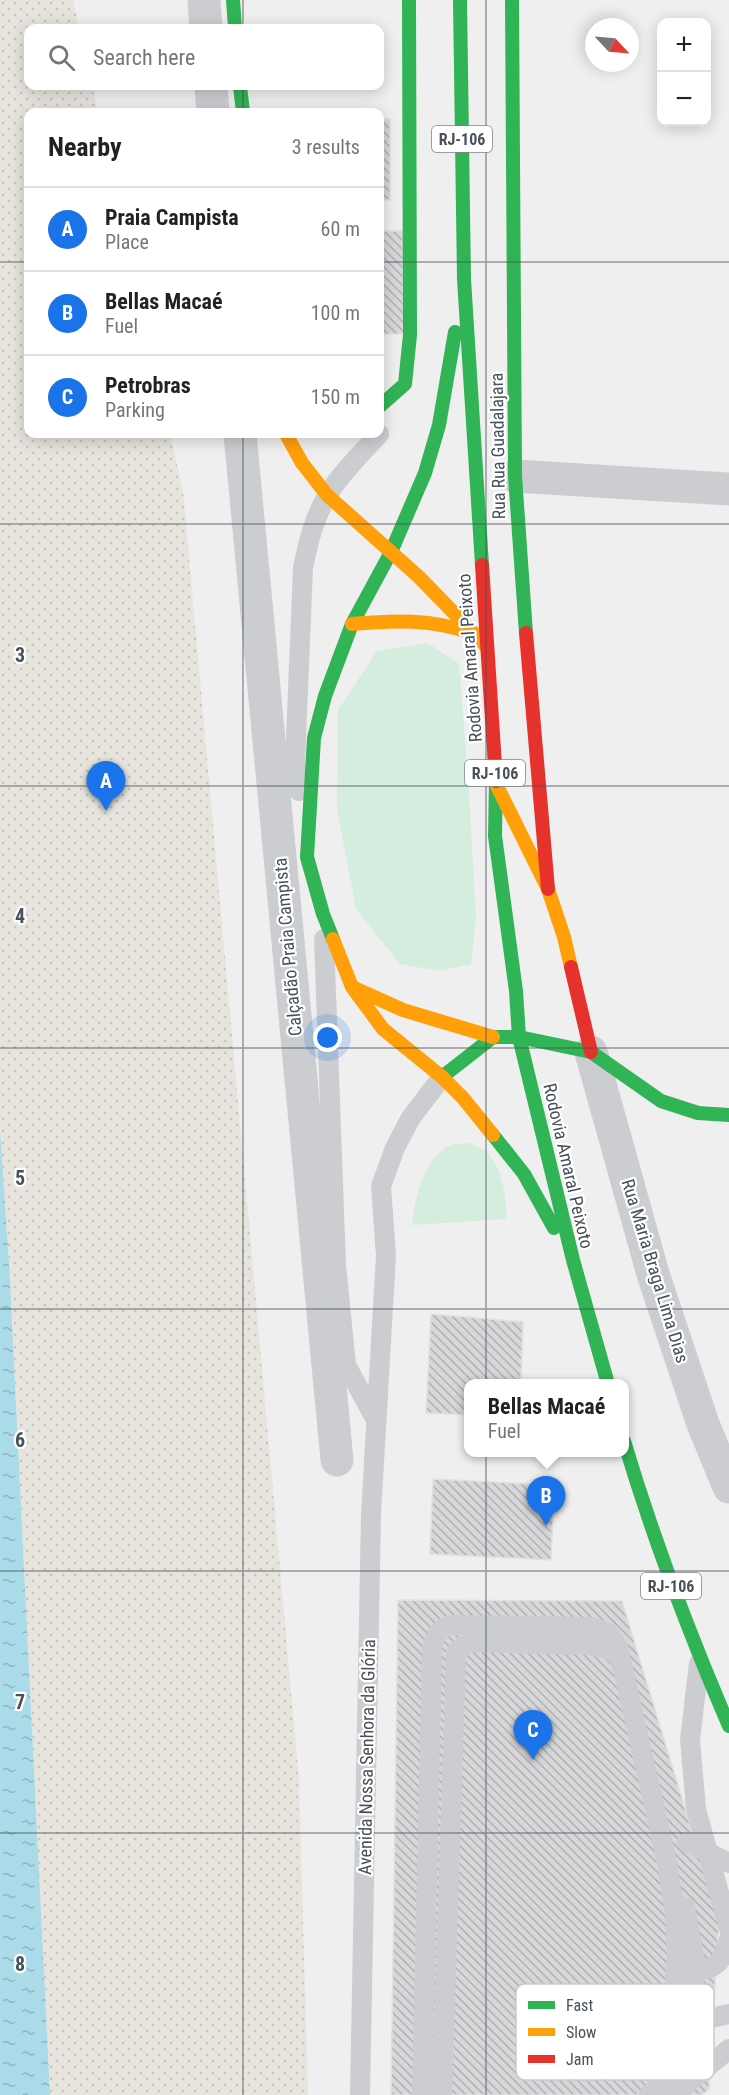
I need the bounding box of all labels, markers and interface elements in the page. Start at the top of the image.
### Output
north arrow [585,18,639,72]
map controls [657,18,711,126]
button: + [657,18,711,72]
search box [24,24,384,90]
icon: search [45,41,78,74]
text: Search here [93,45,195,70]
button: − [657,72,711,126]
road number: RJ-106 [432,126,492,152]
text: Nearby [48,132,122,162]
text: 3 results [292,135,360,159]
text: Praia Campista [105,205,239,230]
text: A [62,217,73,241]
text: 60 m [321,217,360,241]
text: Place [105,230,149,254]
text: Bellas Macaé [105,289,222,314]
text: B [62,301,73,325]
text: 100 m [311,301,360,325]
text: Fuel [105,314,138,338]
street label: Rua Rua Guadalajara [486,372,509,520]
text: Petrobras [105,373,191,398]
text: C [62,385,73,409]
text: 150 m [311,385,360,409]
text: Parking [105,398,165,422]
street label: Rodovia Amaral Peixoto [453,573,486,743]
text: 3 [15,643,25,667]
road number: RJ-106 [465,760,525,786]
pin: A [86,762,126,811]
street label: Calçadão Praia Campista [269,857,306,1037]
text: 4 [15,904,25,928]
your location [313,1023,342,1052]
street label: Rodovia Amaral Peixoto [539,1081,598,1251]
text: 5 [15,1166,25,1190]
street label: Rua Maria Braga Lima Dias [618,1176,693,1365]
popup [464,1379,629,1457]
text: Bellas Macaé [488,1394,605,1419]
text: Fuel [488,1419,521,1443]
text: 6 [15,1428,25,1452]
pin: B [526,1476,566,1526]
road number: RJ-106 [641,1573,701,1599]
street label: Avenida Nossa Senhora da Glória [354,1639,379,1875]
text: 7 [15,1690,25,1714]
pin: C [514,1710,552,1760]
text: 8 [15,1952,25,1976]
legend [516,1984,714,2080]
text: Fast [566,1996,593,2015]
text: Slow [566,2023,596,2042]
text: Jam [566,2050,593,2069]

